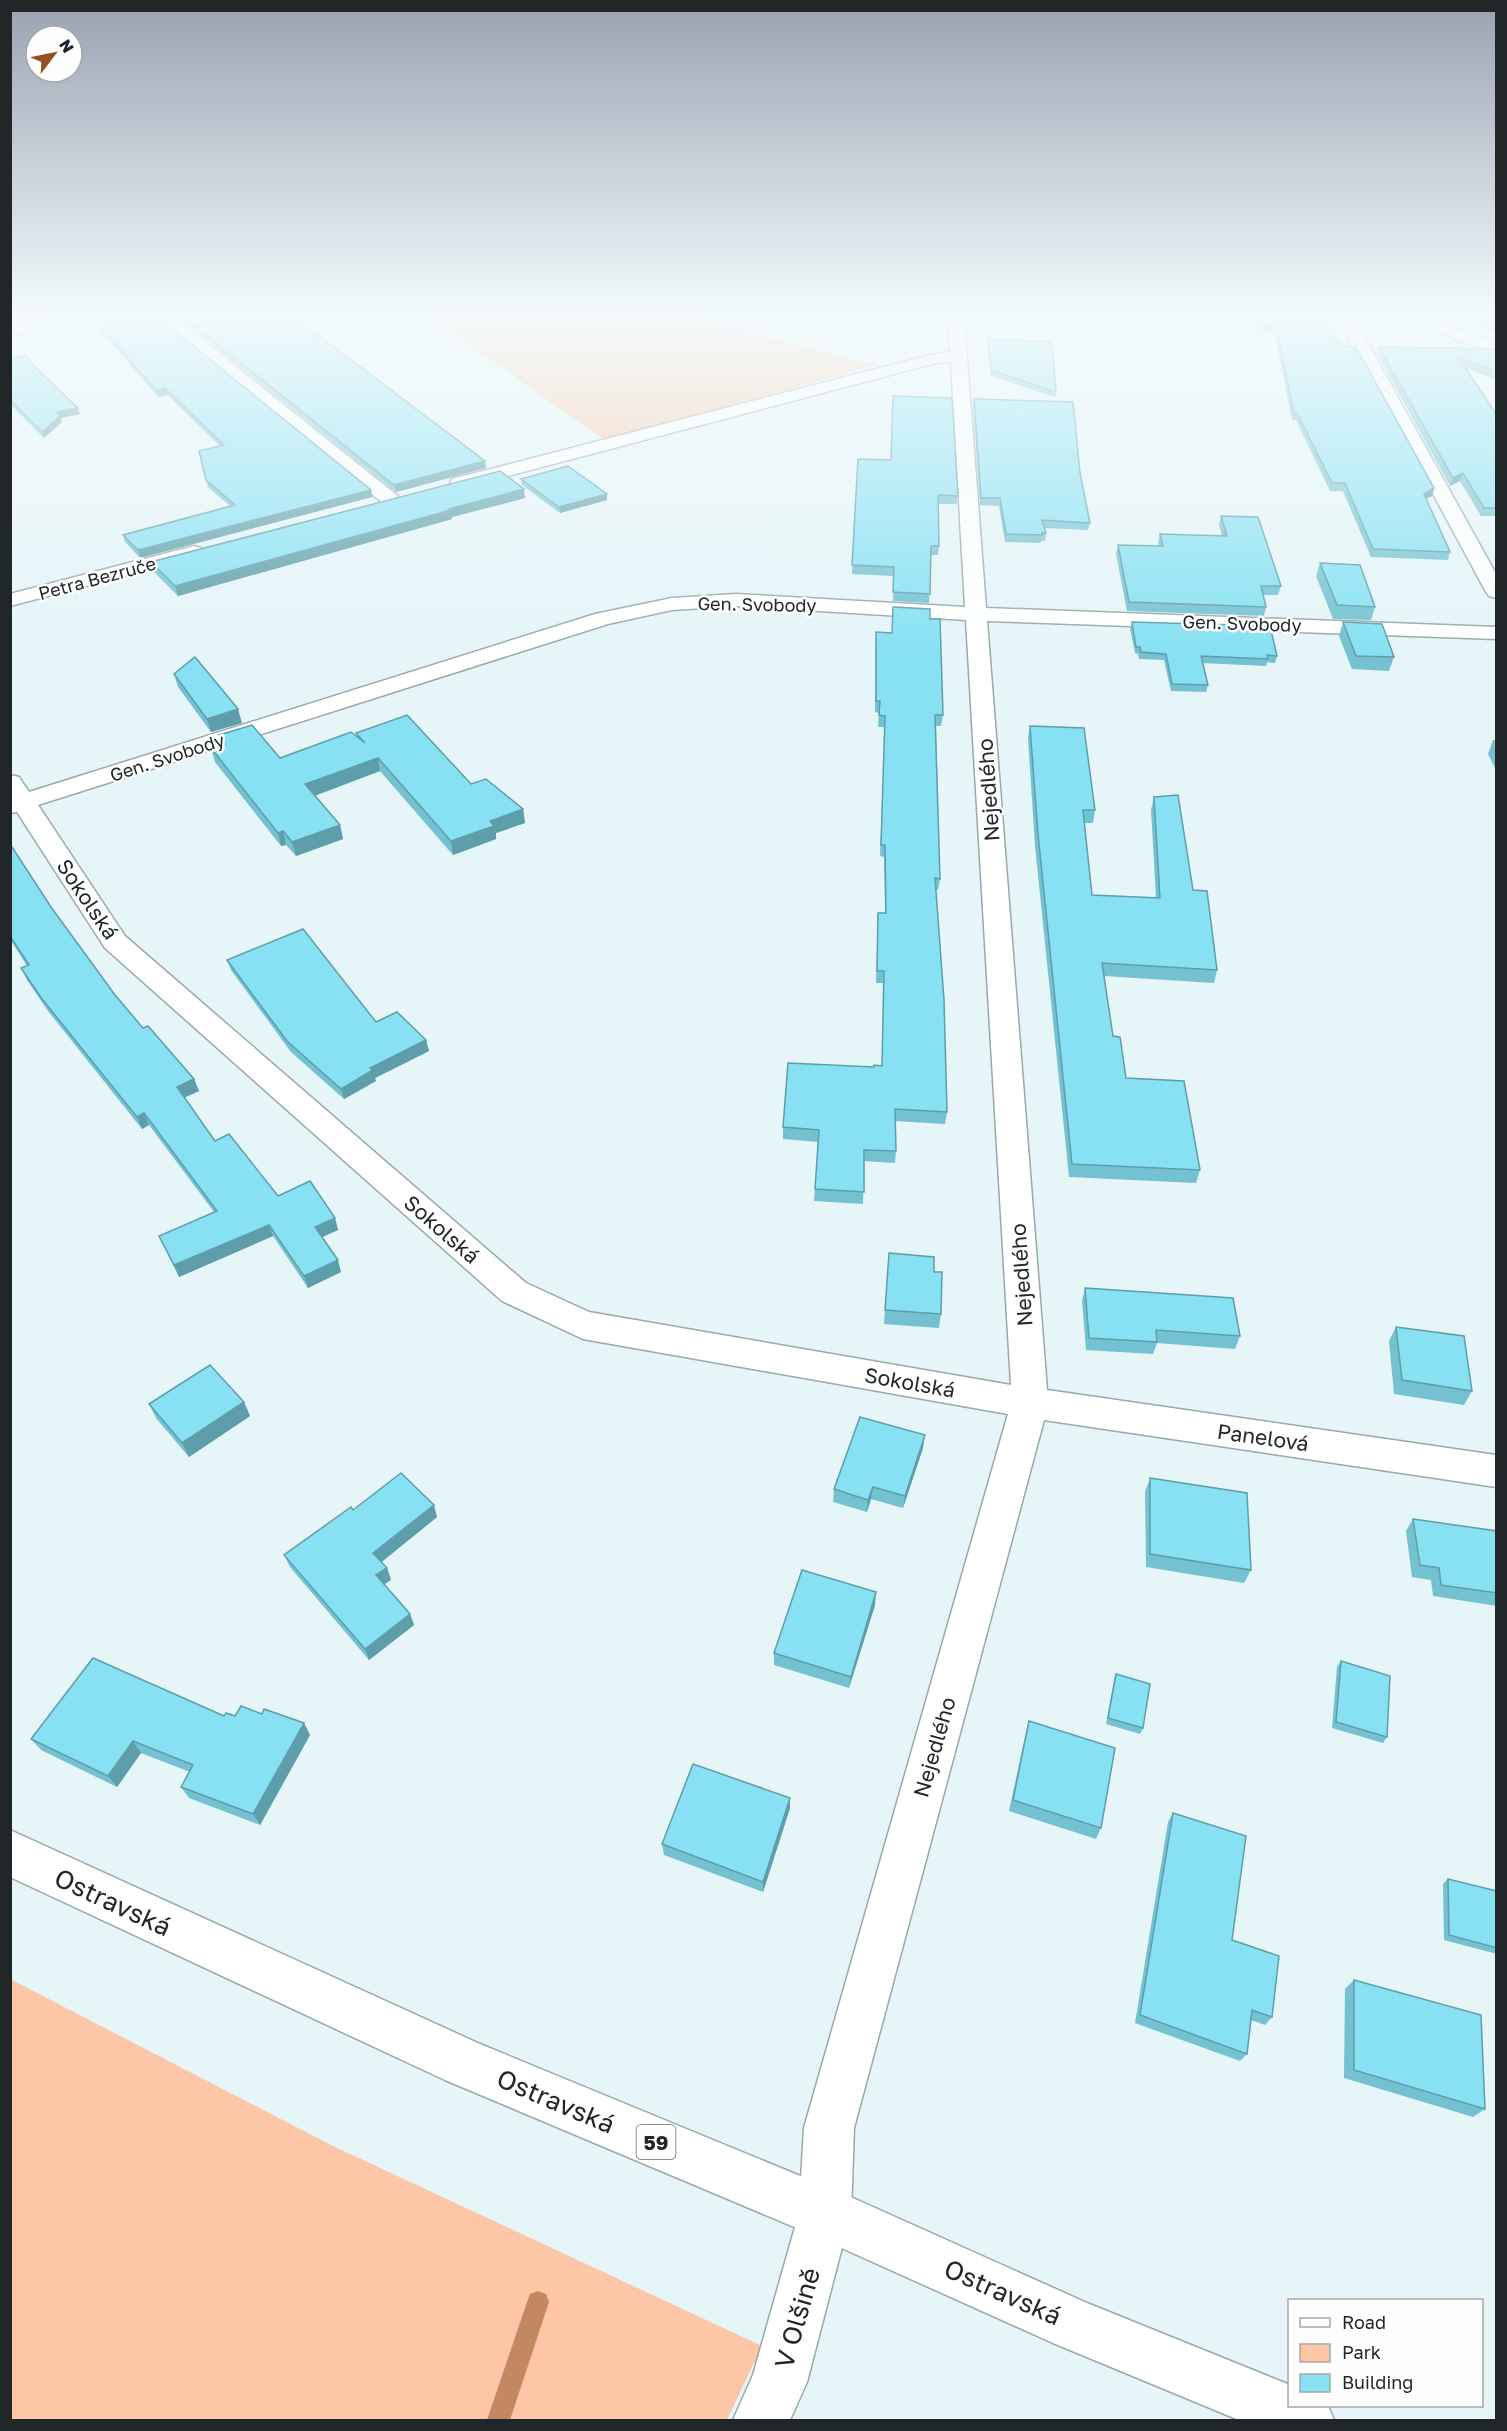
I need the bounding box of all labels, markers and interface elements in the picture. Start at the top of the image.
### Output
north arrow [24,24,84,84]
text: N [55,36,78,57]
street label: Petra Bezruče [36,552,158,604]
street label: Gen. Svobody [697,592,817,616]
street label: Gen. Svobody [1182,610,1302,636]
street label: Gen. Svobody [107,728,227,786]
street label: Nejedlého [971,738,1005,842]
street label: Sokolská [52,854,124,944]
street label: Sokolská [399,1189,485,1269]
street label: Nejedlého [1004,1223,1038,1327]
street label: Sokolská [863,1361,957,1403]
street label: Panelová [1216,1418,1310,1456]
street label: Nejedlého [907,1694,961,1800]
street label: Ostravská [50,1862,176,1942]
street label: Ostravská [492,2062,620,2140]
road number: 59 [636,2125,676,2159]
street label: Ostravská [940,2252,1066,2332]
street label: V Olšině [768,2264,826,2372]
legend [1288,2299,1483,2407]
text: Road [1342,2311,1386,2333]
text: Park [1342,2341,1381,2363]
text: Building [1342,2371,1413,2393]

